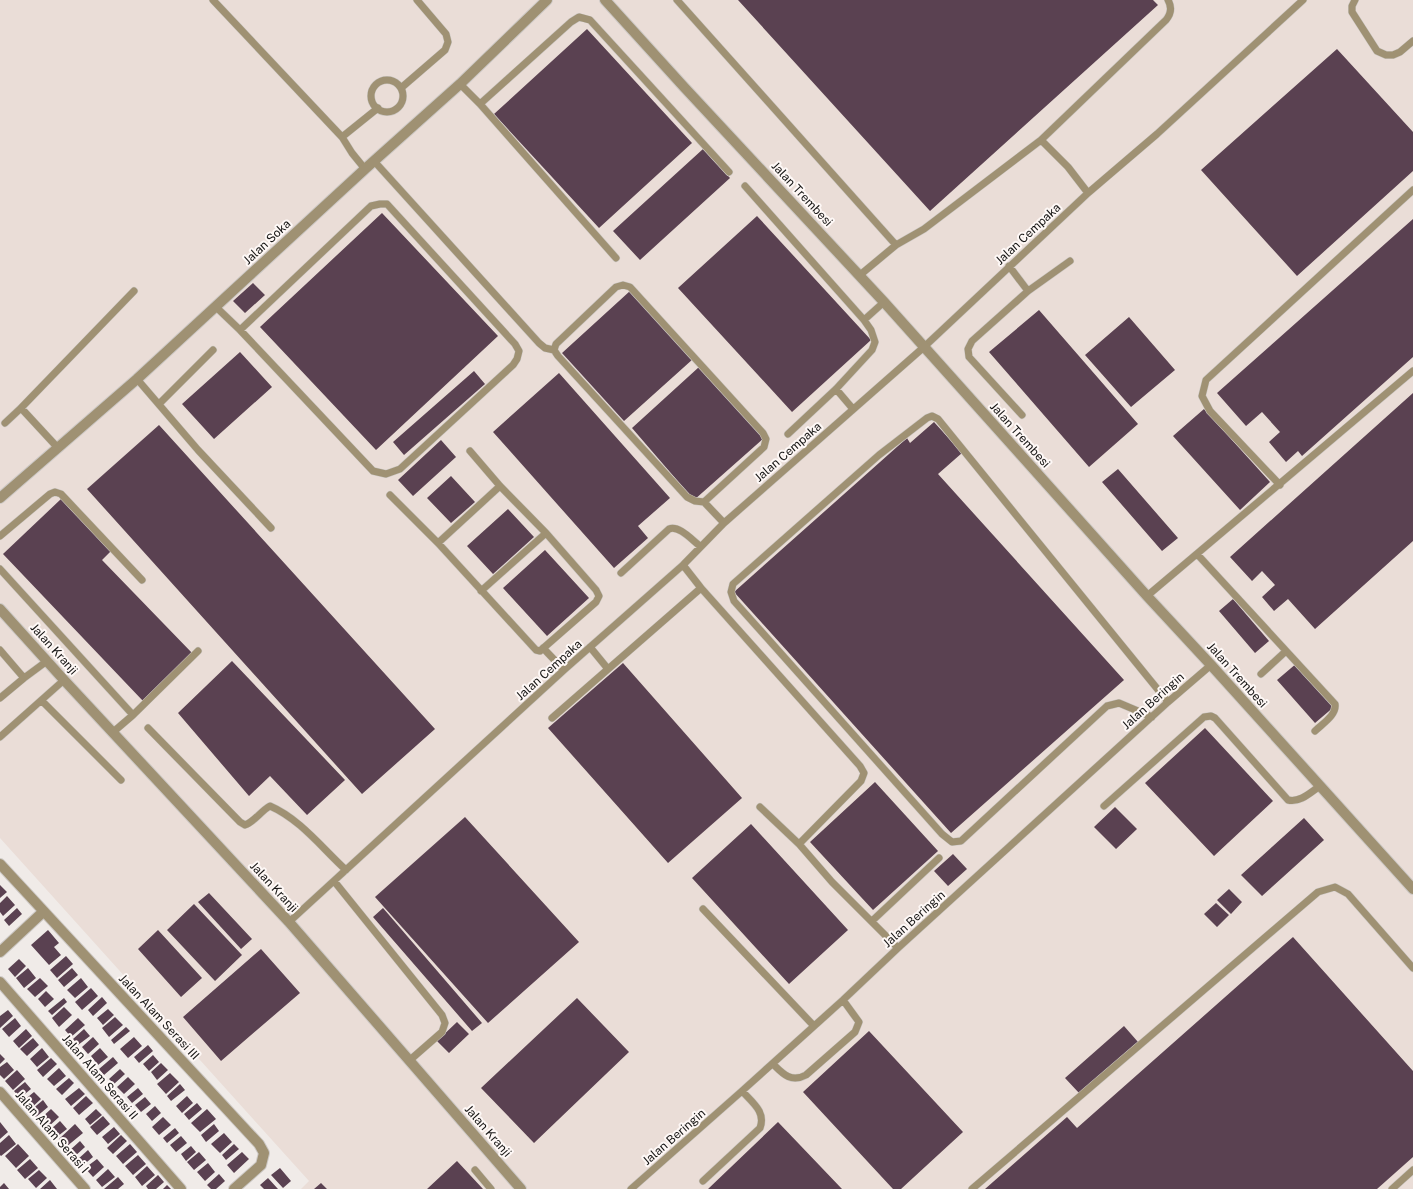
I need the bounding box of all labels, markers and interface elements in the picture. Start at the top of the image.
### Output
street label: Jalan Trembesi [769,159,835,229]
street label: Jalan Cempaka [993,200,1063,268]
street label: Jalan Soka [241,217,293,267]
street label: Jalan Trembesi [987,400,1053,470]
street label: Jalan Cempaka [752,419,824,485]
street label: Jalan Kranji [27,621,81,677]
street label: Jalan Cempaka [513,637,585,703]
street label: Jalan Trembesi [1204,640,1270,710]
street label: Jalan Beringin [1119,670,1187,732]
street label: Jalan Kranji [247,859,301,915]
street label: Jalan Beringin [880,888,948,950]
street label: Jalan Alam Serasi III [116,971,202,1063]
street label: Jalan Alam Serasi II [59,1032,141,1122]
street label: Jalan Alam Serasi I [12,1088,92,1176]
street label: Jalan Kranji [462,1102,514,1160]
street label: Jalan Beringin [640,1106,708,1168]

